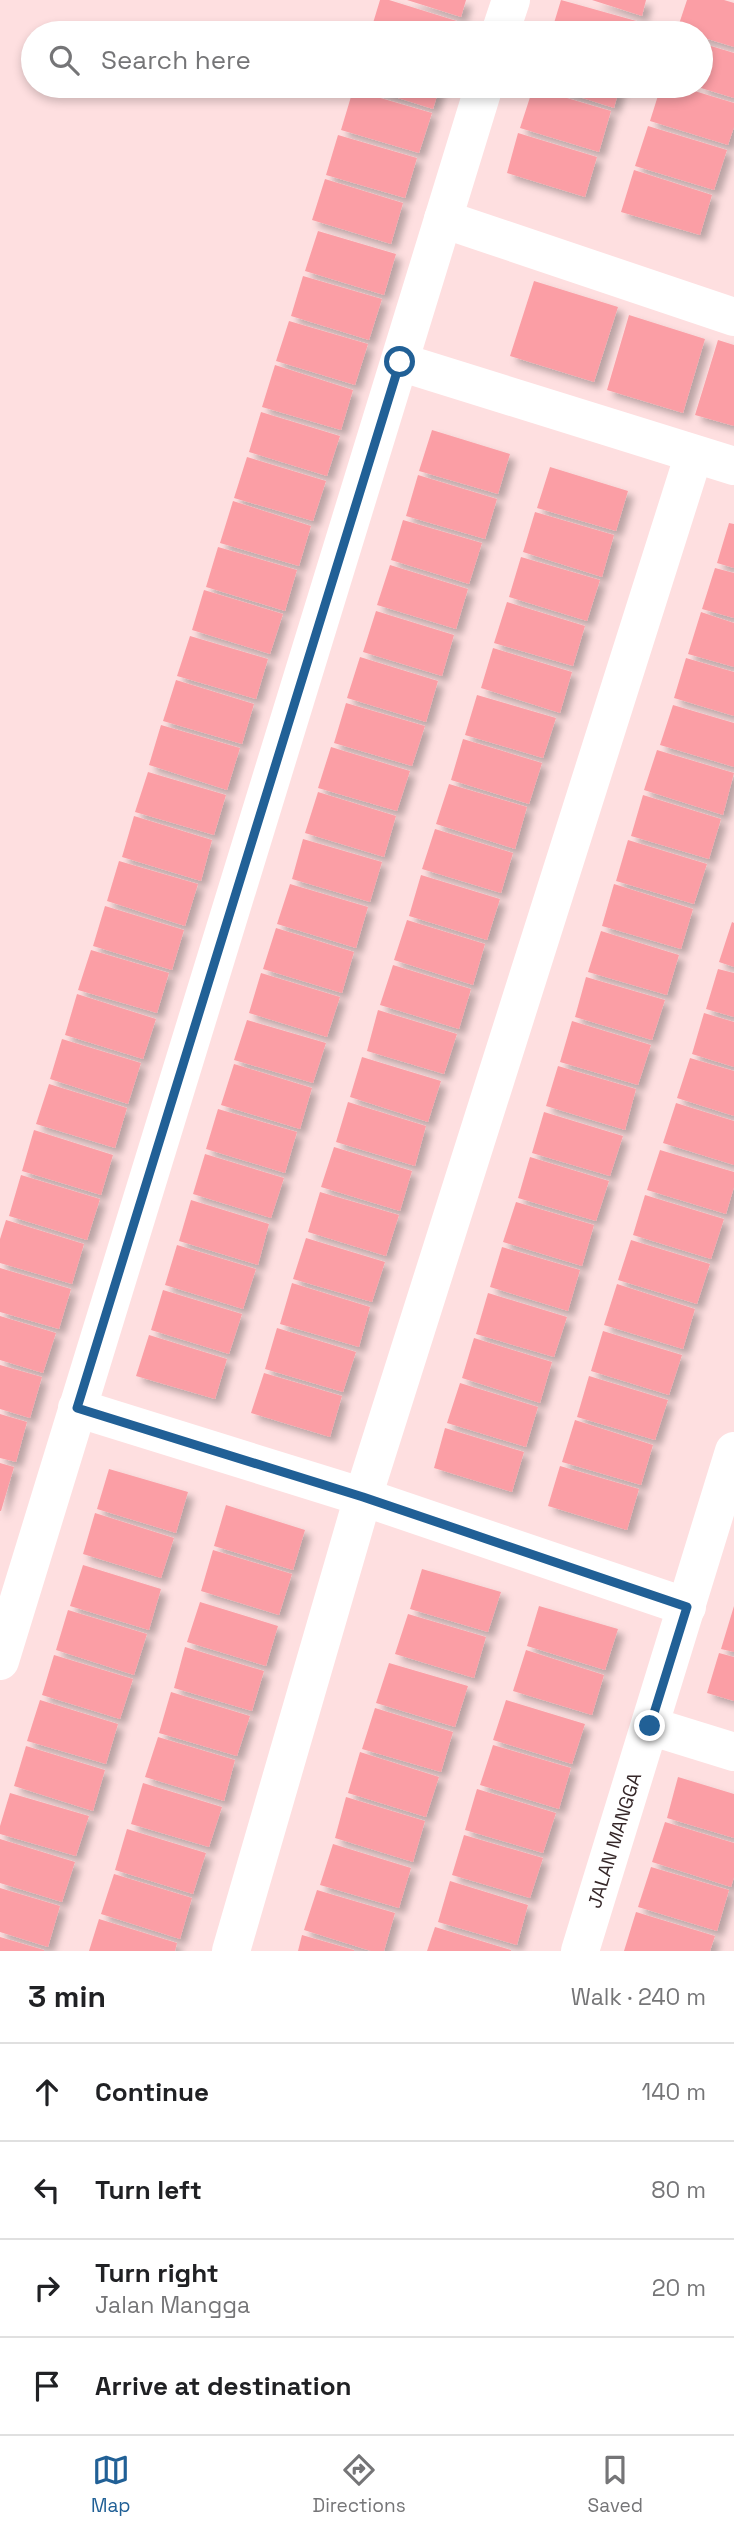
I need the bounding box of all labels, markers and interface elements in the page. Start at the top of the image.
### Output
search box [21,21,713,98]
icon: search [45,41,83,79]
text: Search here [101,43,251,77]
route start [384,346,415,377]
route end [634,1710,665,1741]
street label: JALAN MANGGA [582,1769,647,1911]
text: 3 min [28,1977,106,2016]
text: Walk · 240 m [571,1982,706,2012]
icon: ahead [28,2073,66,2111]
text: Continue [95,2075,209,2109]
text: 140 m [642,2077,706,2107]
icon: left [28,2171,66,2209]
text: Turn left [95,2173,202,2207]
text: 80 m [651,2175,706,2205]
text: Turn right [95,2256,219,2290]
icon: right [28,2269,66,2307]
text: 20 m [652,2273,706,2303]
text: Jalan Mangga [95,2290,250,2320]
icon: arrive [28,2367,66,2405]
text: Arrive at destination [95,2369,352,2403]
tab: Map [91,2451,131,2518]
tab: Directions [313,2451,406,2518]
tab: Saved [588,2451,643,2518]

